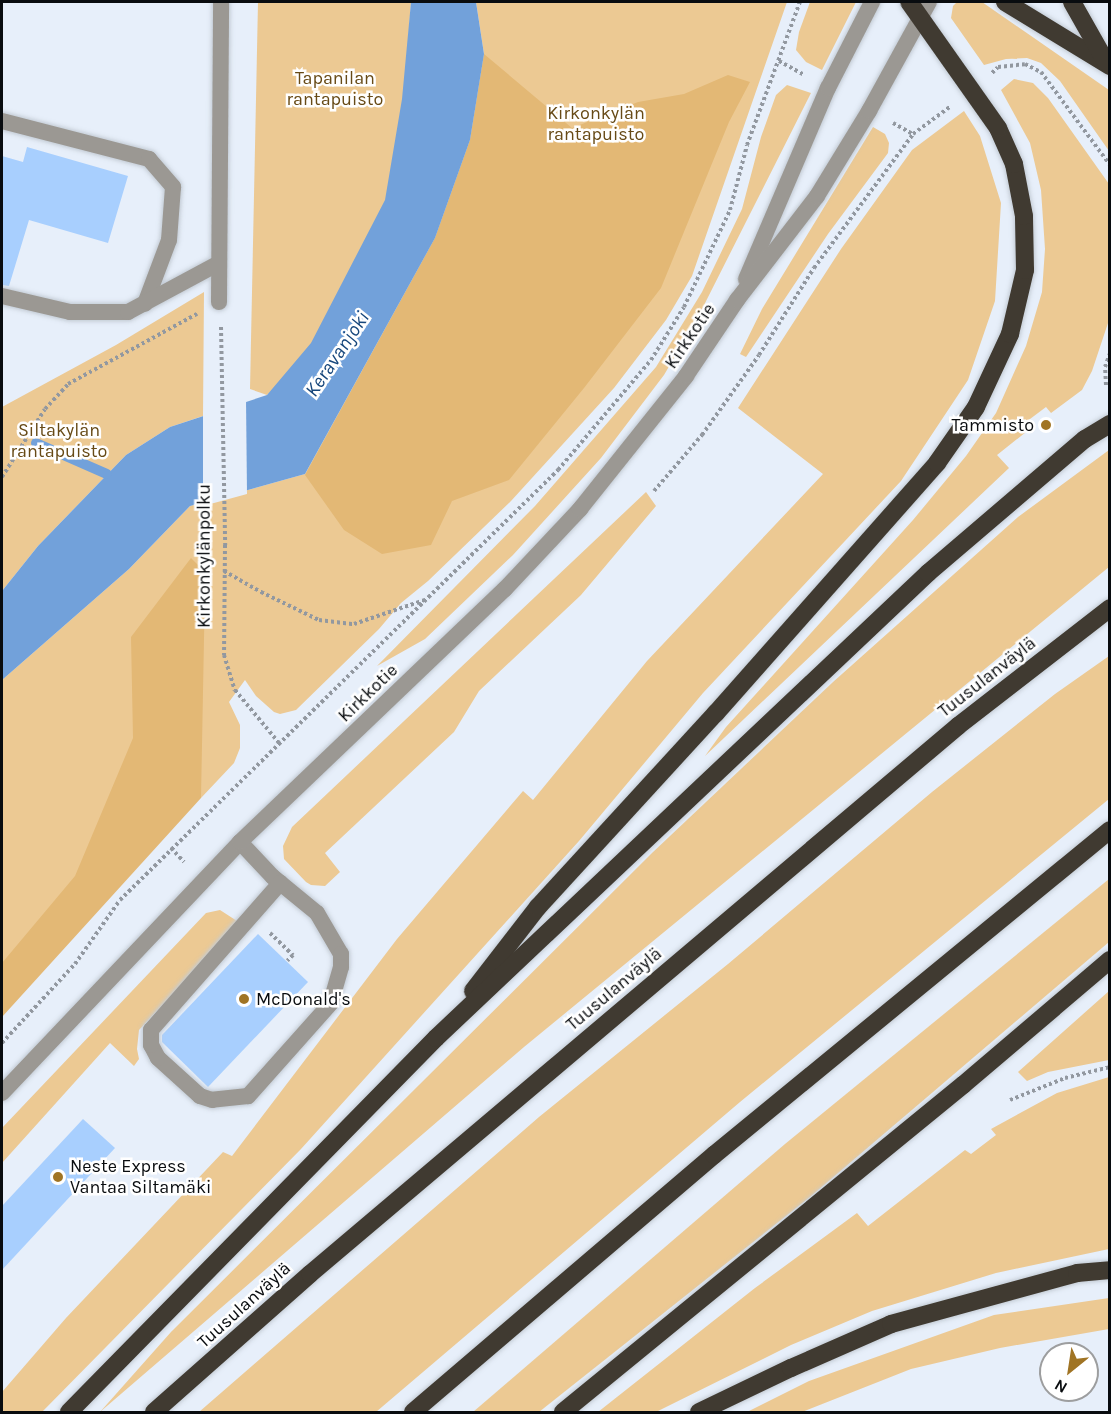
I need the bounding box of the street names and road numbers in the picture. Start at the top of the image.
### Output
street label: Kirkkotie [660,299,720,373]
street label: Kirkonkylänpolku [193,484,215,628]
street label: Tuusulanväylä [934,632,1040,722]
street label: Kirkkotie [334,659,402,727]
street label: Tuusulanväylä [562,943,666,1035]
street label: Tuusulanväylä [193,1257,295,1353]

